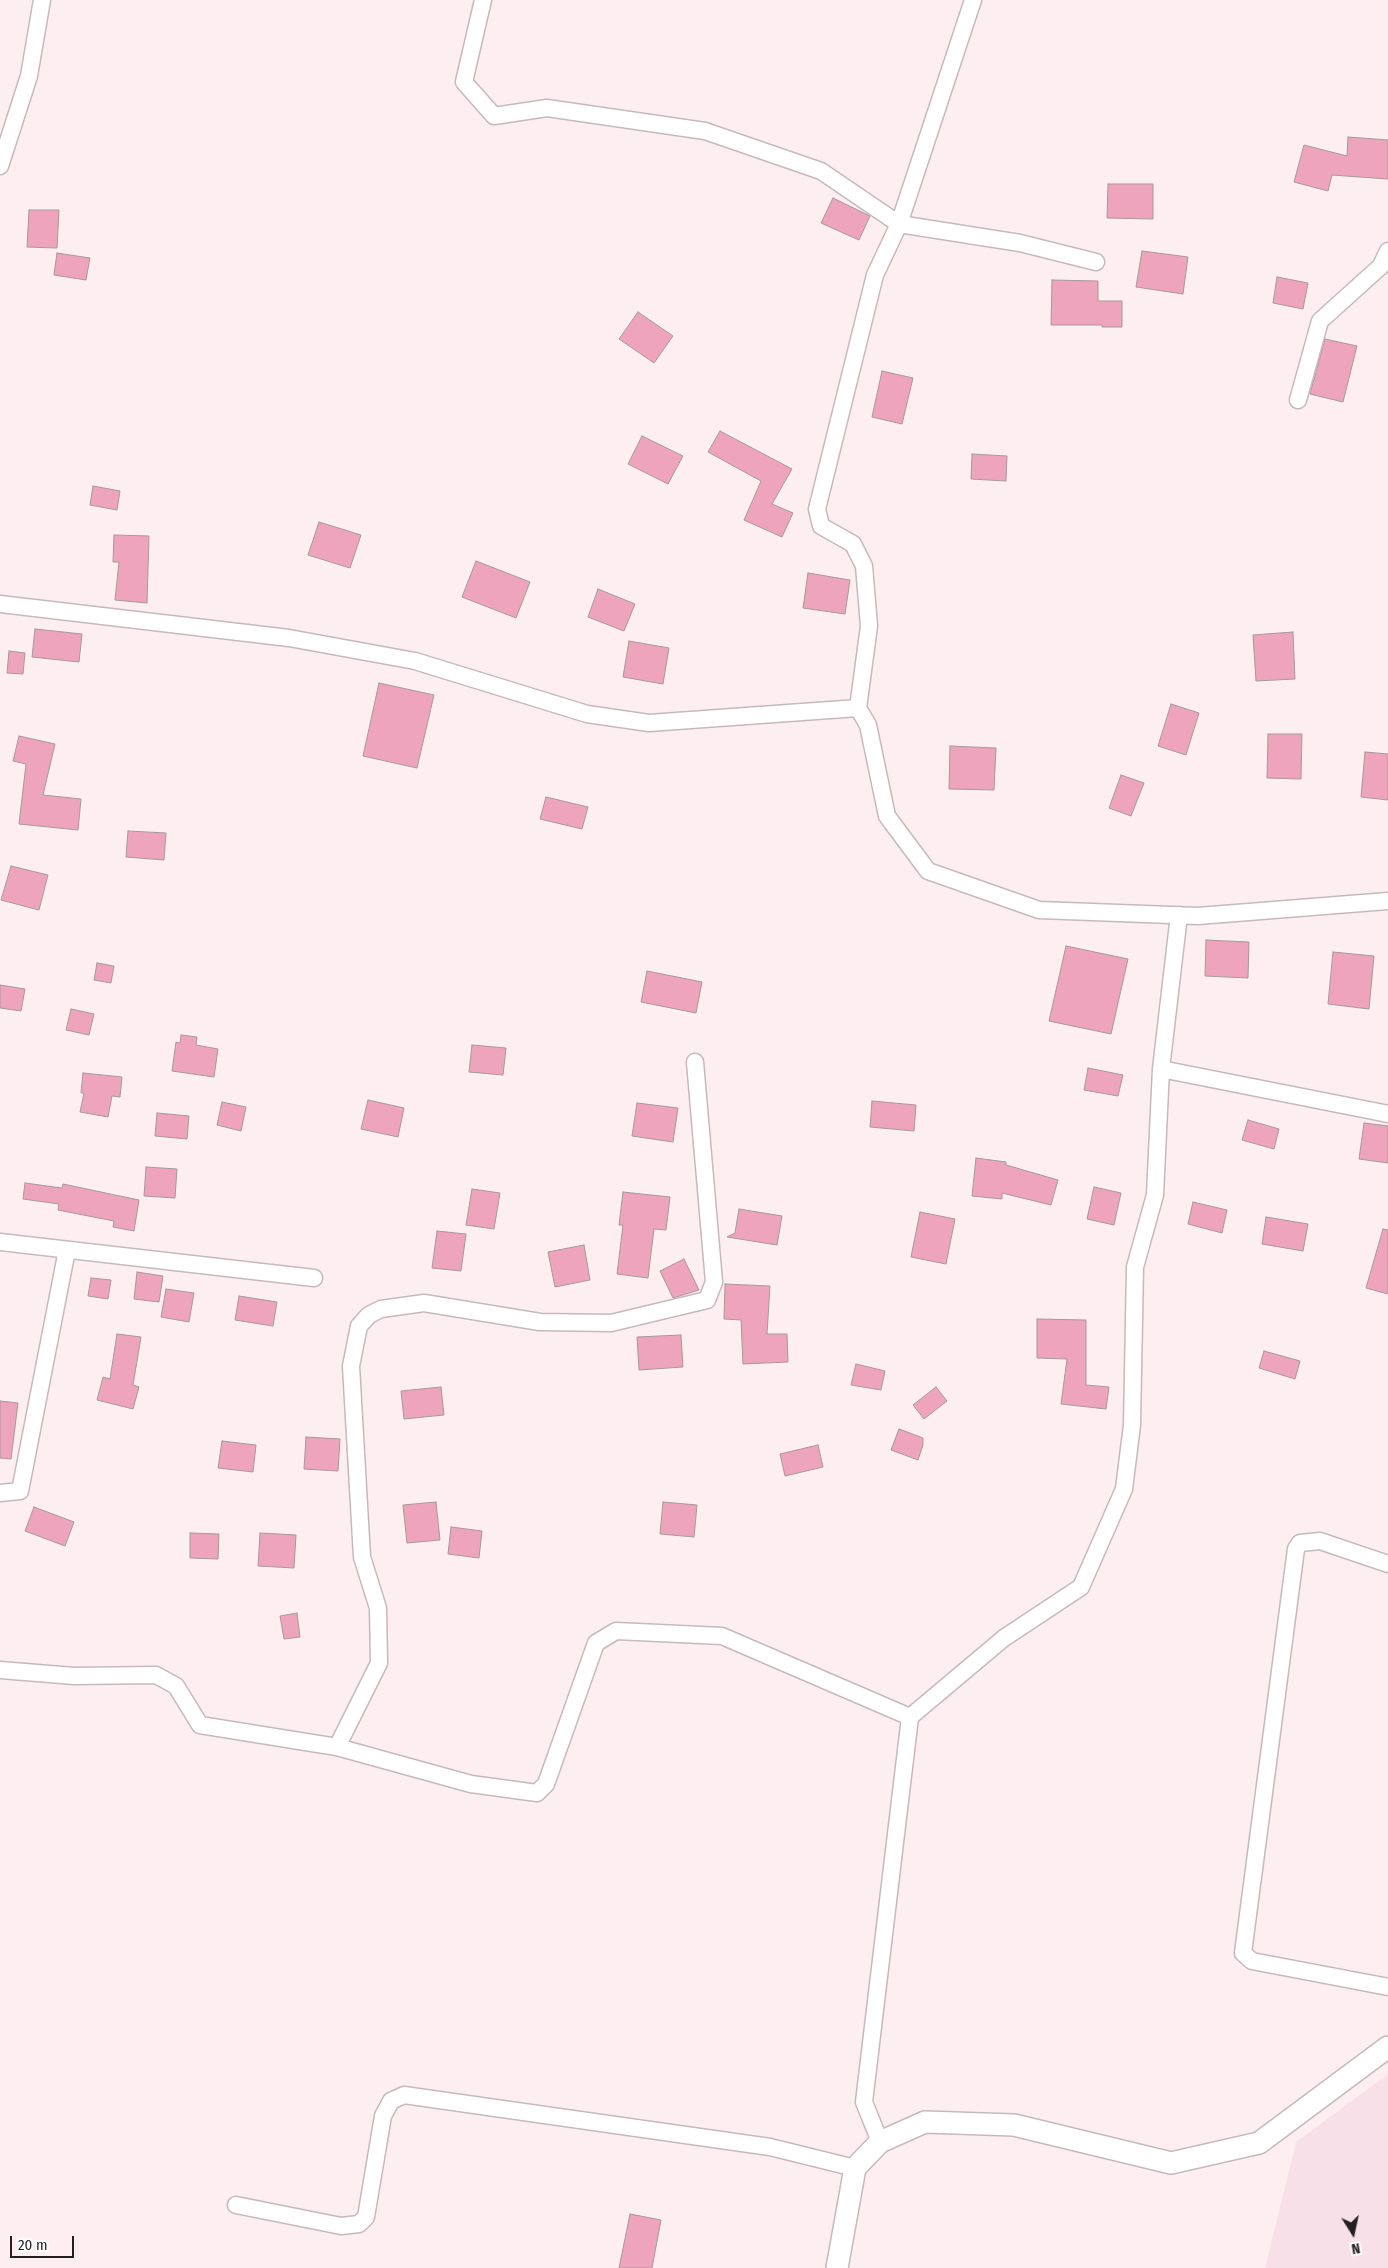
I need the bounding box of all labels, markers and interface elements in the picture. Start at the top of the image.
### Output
north arrow [1328,2208,1378,2258]
scale bar [12,2226,76,2258]
text: 20 m [18,2236,48,2254]
text: N [1350,2239,1361,2257]

